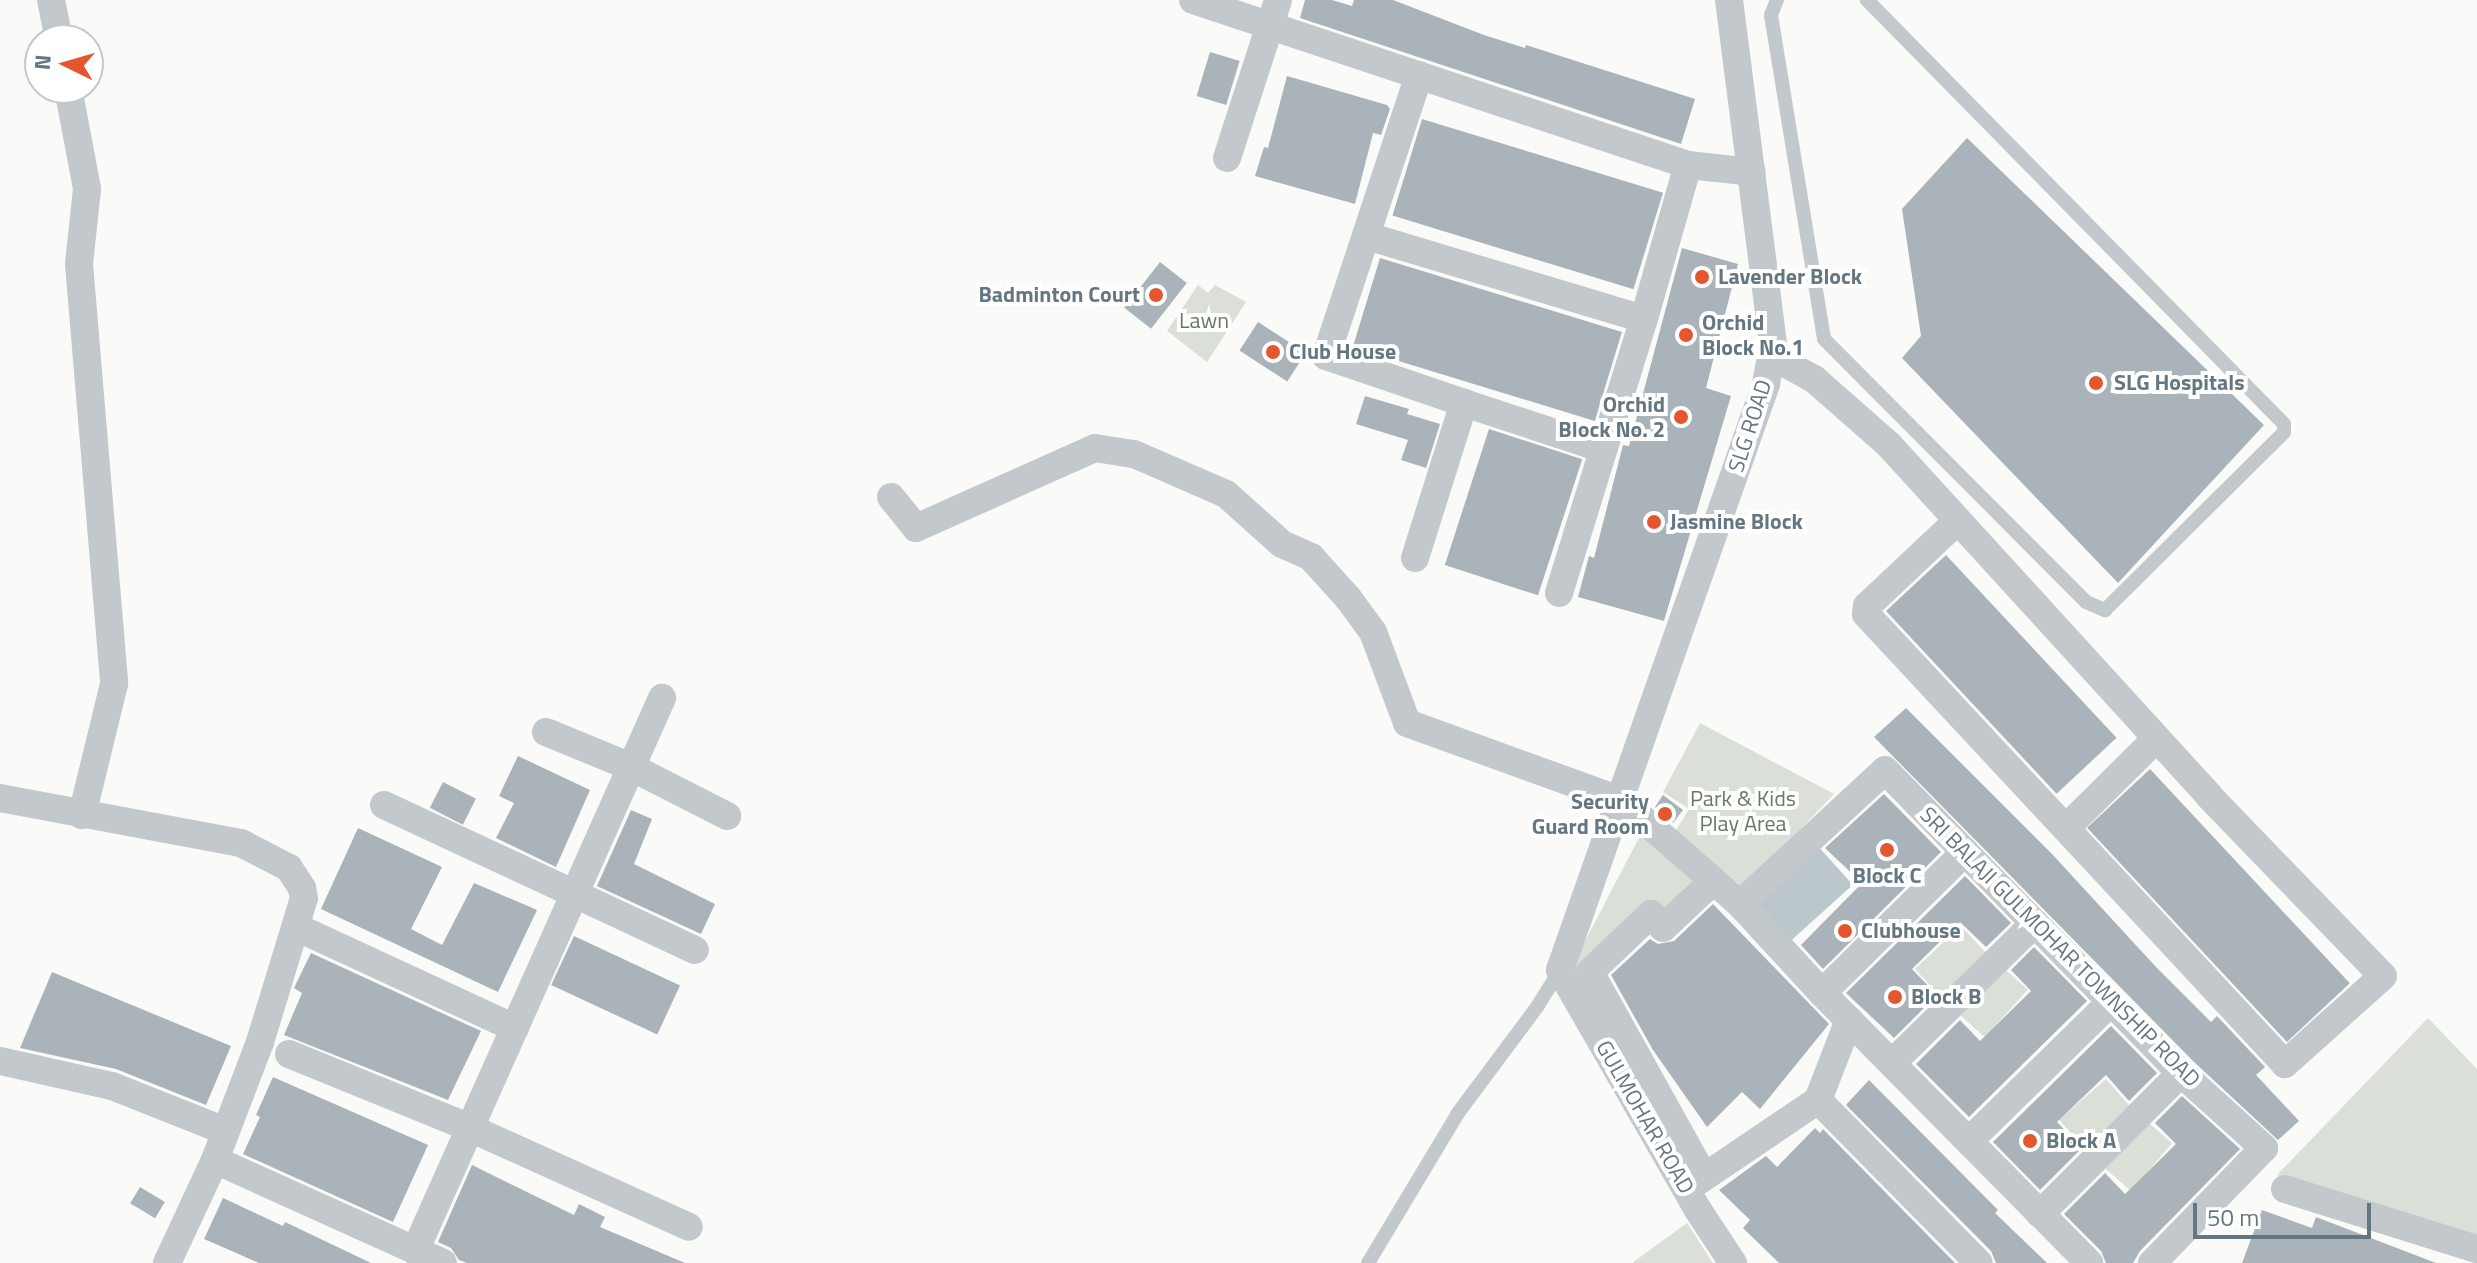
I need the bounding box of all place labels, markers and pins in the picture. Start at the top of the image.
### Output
place label: Lavender Block [1718,264,1862,290]
marker: Lavender Block [1693,268,1711,286]
place label: Badminton Court [978,282,1140,308]
marker: Badminton Court [1147,286,1165,304]
place label: Orchid Block No.1 [1702,309,1804,360]
marker: Orchid Block No.1 [1677,326,1695,344]
place label: Club House [1289,339,1396,365]
marker: Club House [1264,343,1282,361]
place label: SLG Hospitals [2114,370,2245,396]
marker: SLG Hospitals [2085,372,2107,394]
place label: Orchid Block No. 2 [1558,391,1665,442]
marker: Orchid Block No. 2 [1672,408,1690,426]
place label: Jasmine Block [1670,509,1803,535]
marker: Jasmine Block [1645,513,1663,531]
place label: Security Guard Room [1532,788,1649,840]
marker: Security Guard Room [1656,805,1674,823]
marker: Block C [1878,841,1896,859]
place label: Block C [1853,863,1921,889]
place label: Clubhouse [1861,918,1961,944]
marker: Clubhouse [1836,922,1854,940]
place label: Block B [1911,984,1981,1010]
marker: Block B [1886,988,1904,1006]
place label: Block A [2046,1128,2116,1154]
marker: Block A [2021,1132,2039,1150]

